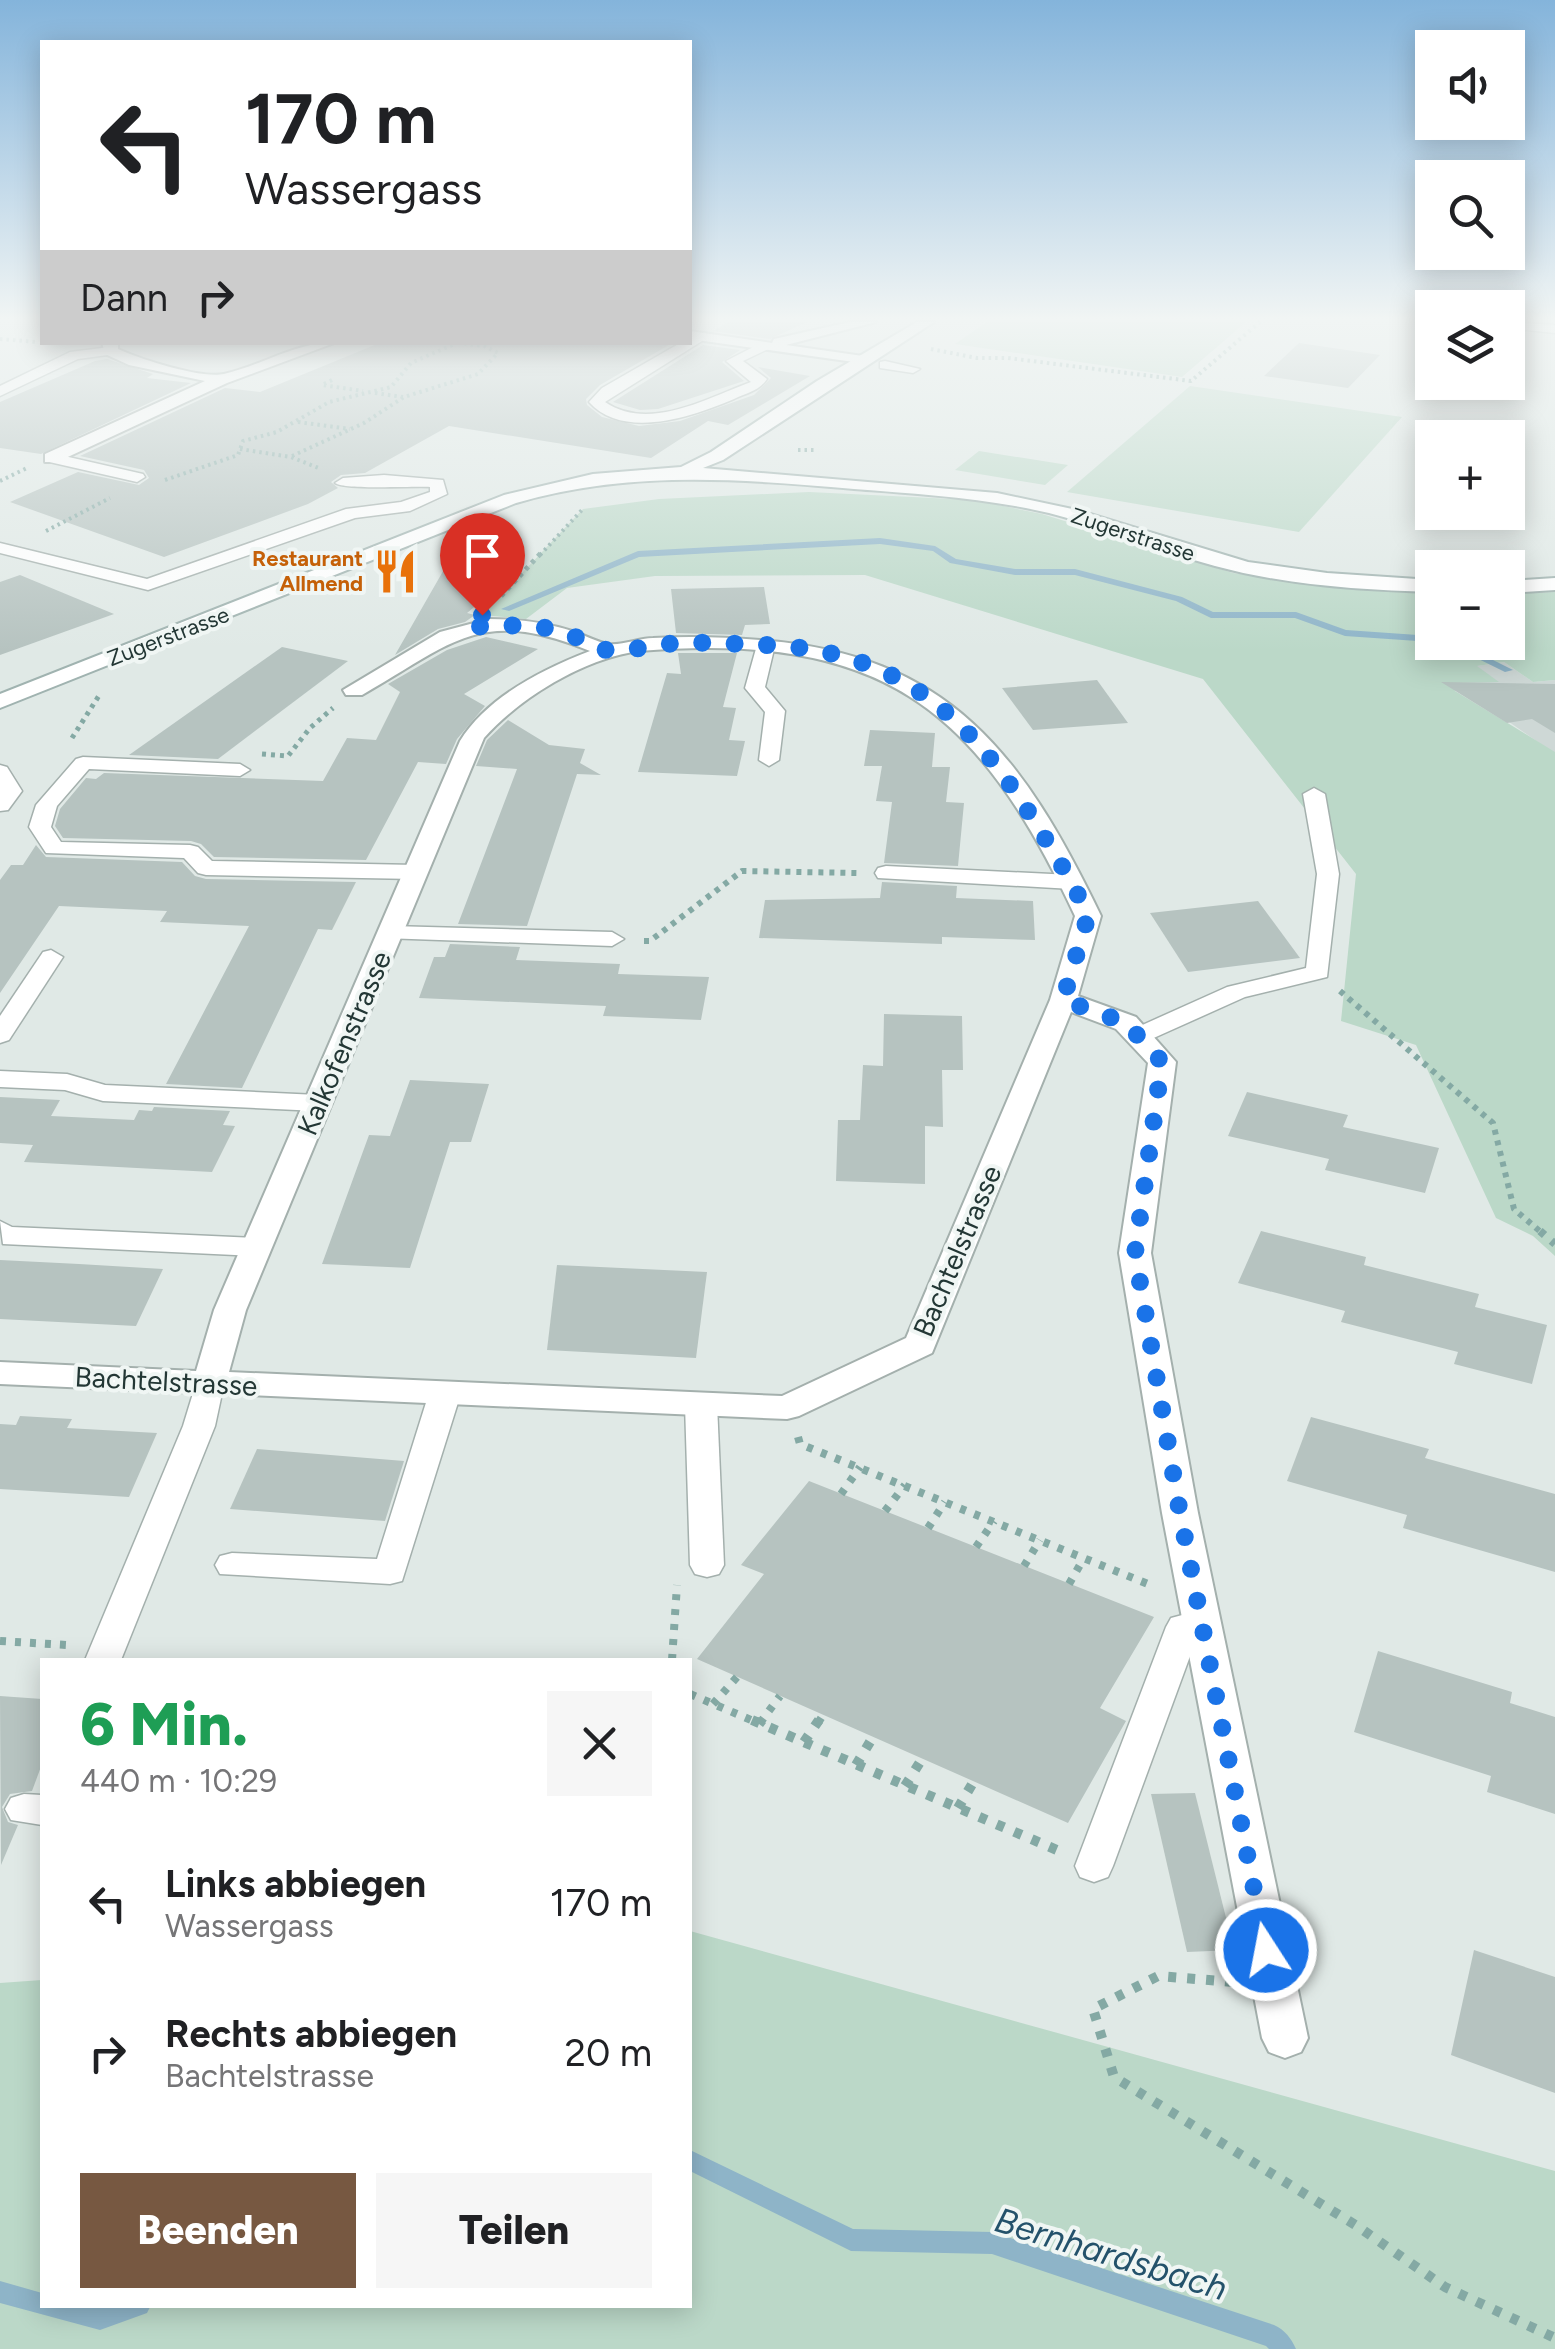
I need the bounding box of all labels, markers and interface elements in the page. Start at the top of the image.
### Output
map controls [1415,30,1525,660]
button: sound [1415,30,1525,140]
text: 170 m [245,76,437,161]
icon: left [80,80,210,210]
button: search [1415,160,1525,270]
text: Wassergass [245,161,482,215]
icon: right [188,270,243,325]
text: Dann [80,275,168,321]
button: layers [1415,290,1525,400]
button: + [1415,420,1525,530]
street label: Zugerstrasse [1068,502,1198,567]
pin [440,513,525,616]
icon: arrive [455,528,510,583]
place label: Restaurant Allmend [252,545,363,597]
restaurant icon: Restaurant Allmend [372,547,420,595]
button: − [1415,550,1525,660]
street label: Zugerstrasse [103,601,233,672]
street label: Kalkofenstrasse [290,946,398,1140]
street label: Bachtelstrasse [906,1160,1008,1342]
street label: Bachtelstrasse [74,1359,258,1403]
text: 6 Min. [80,1688,248,1760]
button: close [547,1691,652,1796]
text: 440 m · 10:29 [80,1762,277,1800]
text: Links abbiegen [165,1861,426,1907]
icon: left [80,1876,135,1931]
text: 170 m [550,1880,652,1926]
position arrow [1214,1898,1318,2002]
text: Wassergass [165,1907,334,1945]
text: Rechts abbiegen [165,2011,457,2057]
icon: right [80,2026,135,2081]
text: 20 m [565,2030,652,2076]
text: Bachtelstrasse [165,2057,374,2095]
button: Beenden [80,2173,356,2288]
button: Teilen [376,2173,652,2288]
water label: Bernhardsbach [990,2199,1232,2309]

